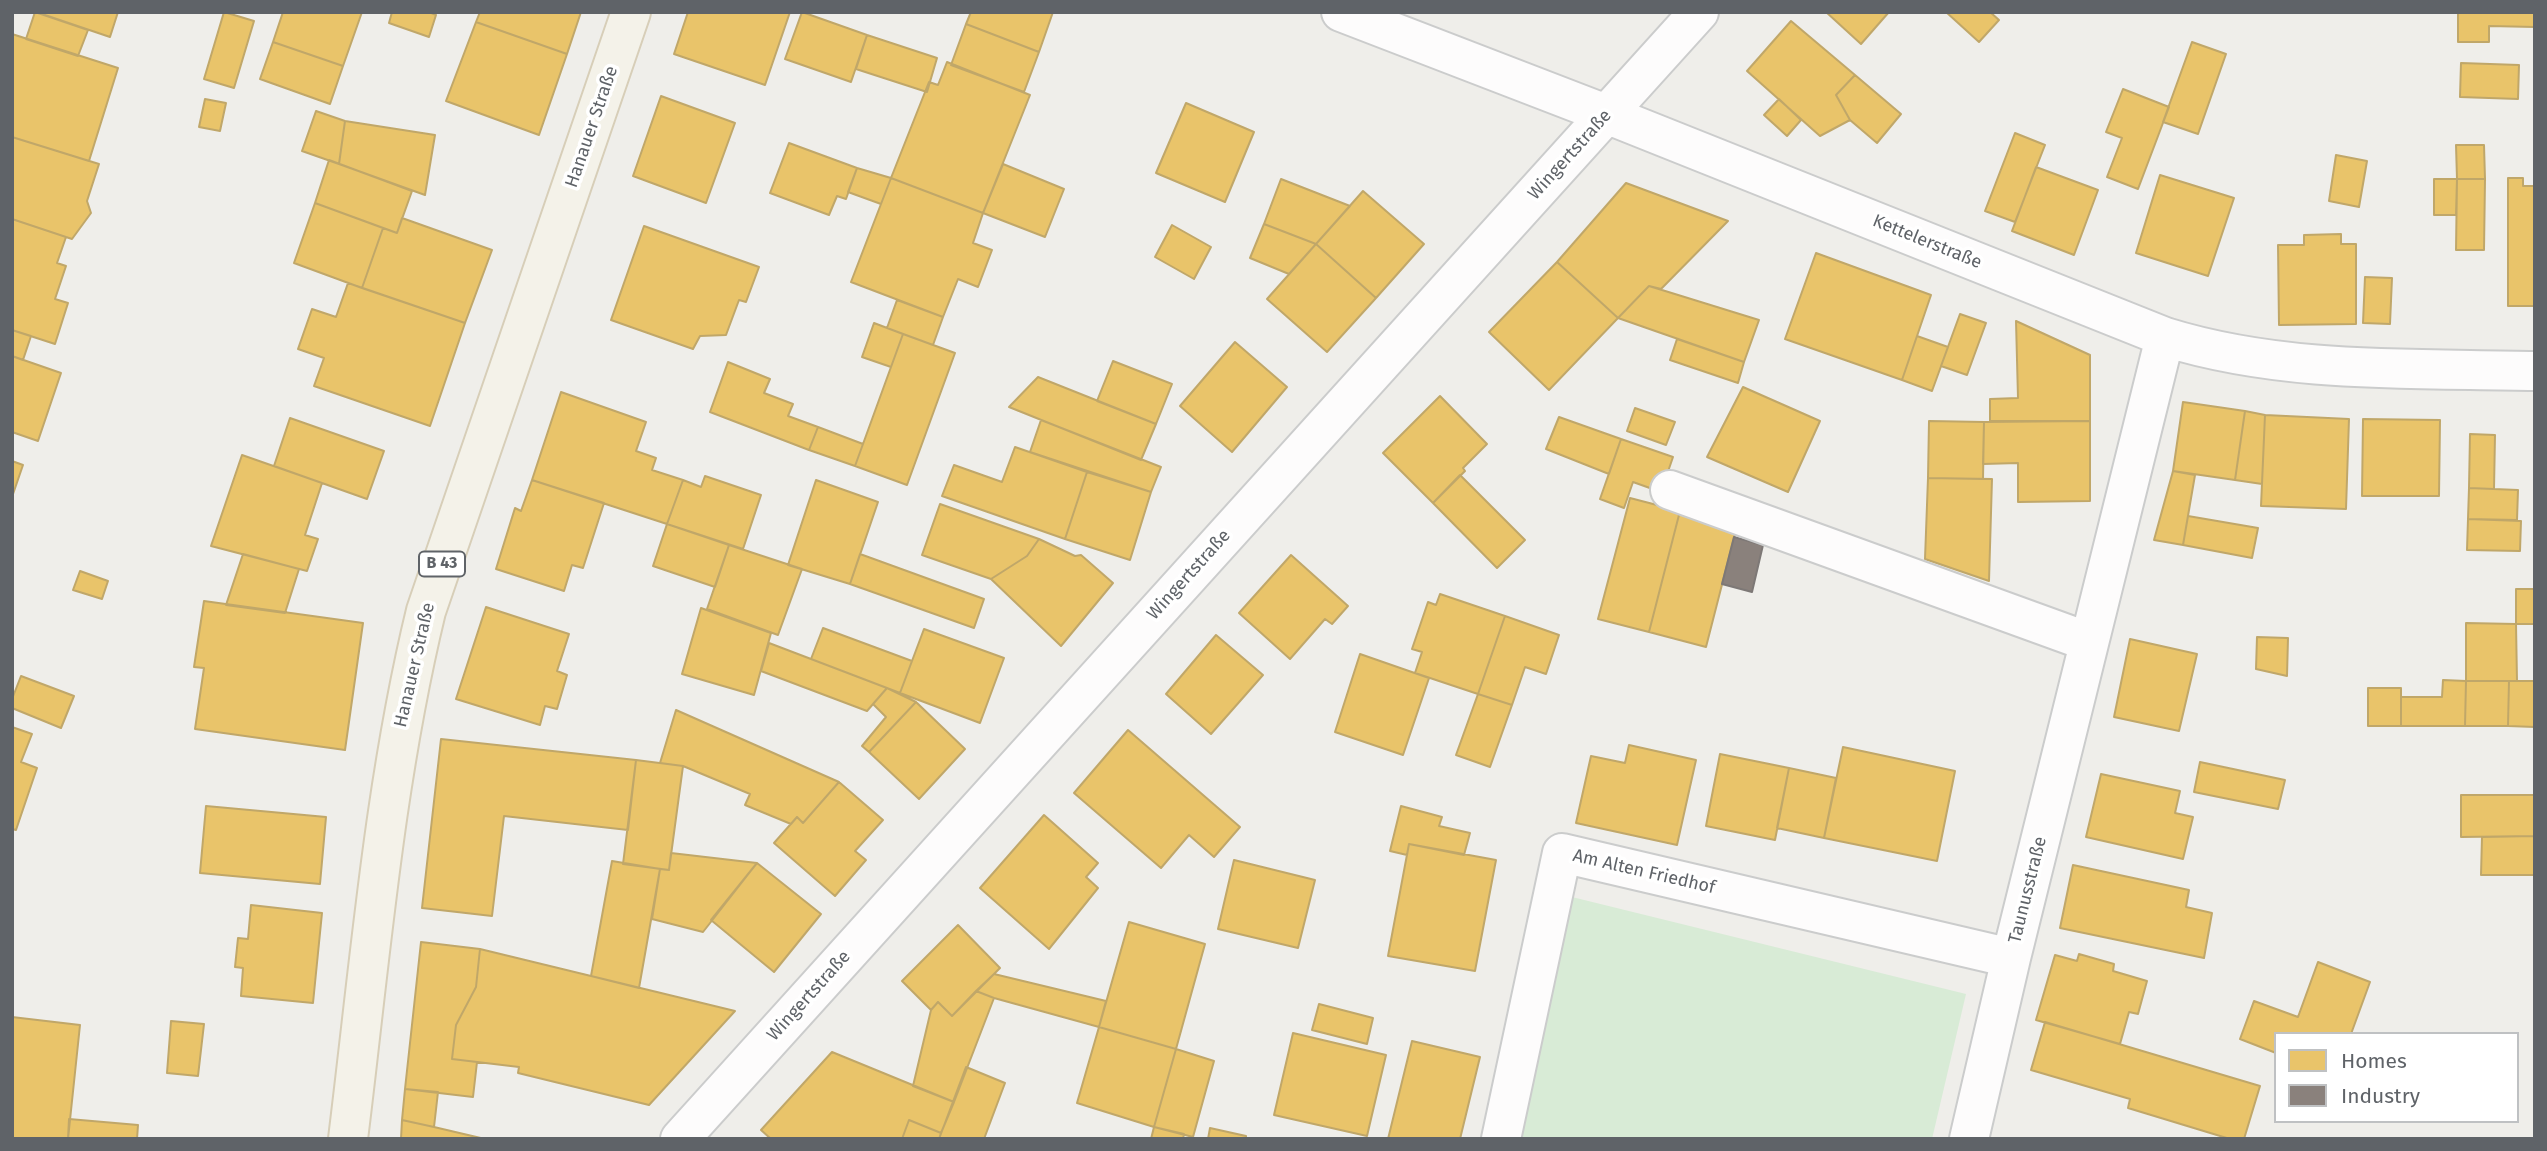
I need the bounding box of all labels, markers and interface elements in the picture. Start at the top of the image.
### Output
street label: Hanauer Straße [561,63,623,191]
street label: Wingertstraße [1524,105,1616,205]
street label: Kettelerstraße [1869,210,1985,274]
street label: Wingertstraße [1143,525,1235,625]
road number: B 43 [419,552,465,576]
street label: Hanauer Straße [390,601,440,729]
street label: Taunusstraße [2004,834,2052,946]
street label: Am Alten Friedhof [1571,845,1717,899]
street label: Wingertstraße [763,946,855,1046]
legend [2274,1032,2519,1123]
text: Homes [2341,1048,2407,1074]
text: Industry [2341,1083,2420,1109]

